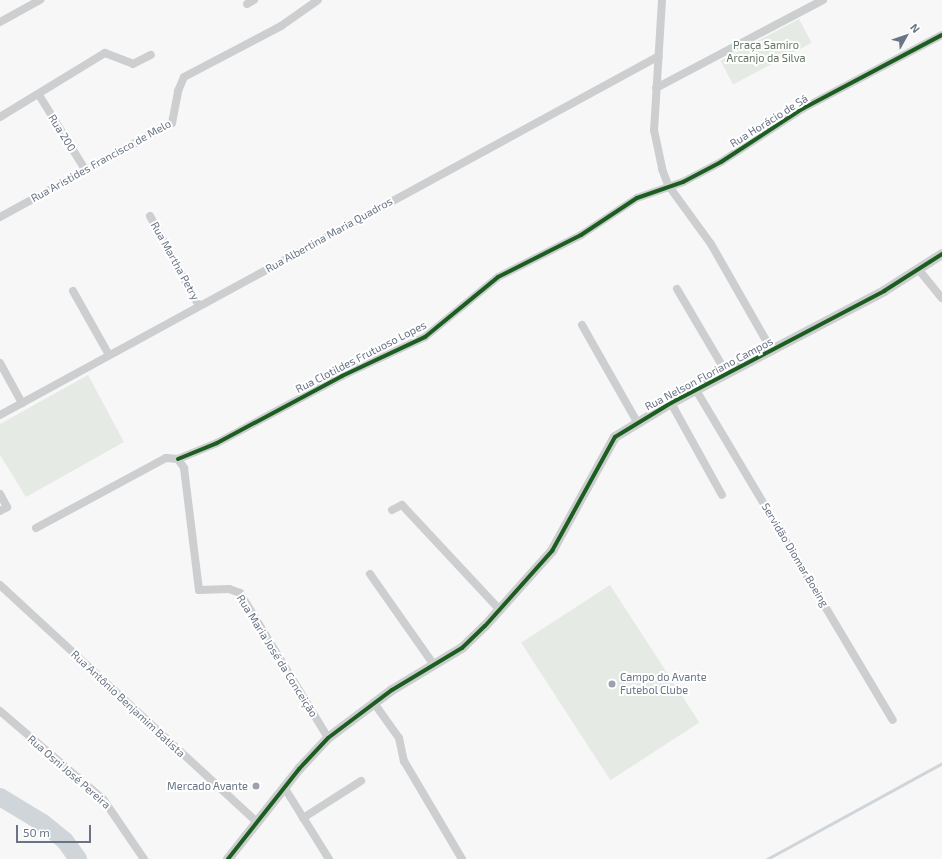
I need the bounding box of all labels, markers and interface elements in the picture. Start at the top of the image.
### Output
north arrow [886,16,926,56]
text: N [908,21,923,35]
park label: Praça Samiro Arcanjo da Silva [727,39,805,65]
street label: Rua Horácio de Sá [728,92,810,150]
street label: Rua 200 [46,112,78,154]
street label: Rua Aristides Francisco de Melo [29,117,173,205]
street label: Rua Albertina Maria Quadros [263,194,395,276]
street label: Rua Martha Petry [148,220,202,302]
street label: Rua Clotildes Frutuoso Lopes [293,318,429,396]
street label: Rua Nelson Floriano Campos [643,335,775,413]
street label: Servidão Diomar Boeing [759,501,831,609]
street label: Rua Maria José da Conceição [234,592,320,720]
street label: Rua Antônio Benjamim Batista [68,648,188,760]
place label: Campo do Avante Futebol Clube [620,671,707,697]
marker: Campo do Avante Futebol Clube [607,679,617,689]
street label: Rua Osni José Pereira [25,732,113,812]
place label: Mercado Avante [167,779,248,793]
marker: Mercado Avante [251,781,261,791]
scale bar [18,817,93,843]
text: 50 m [23,825,50,839]

